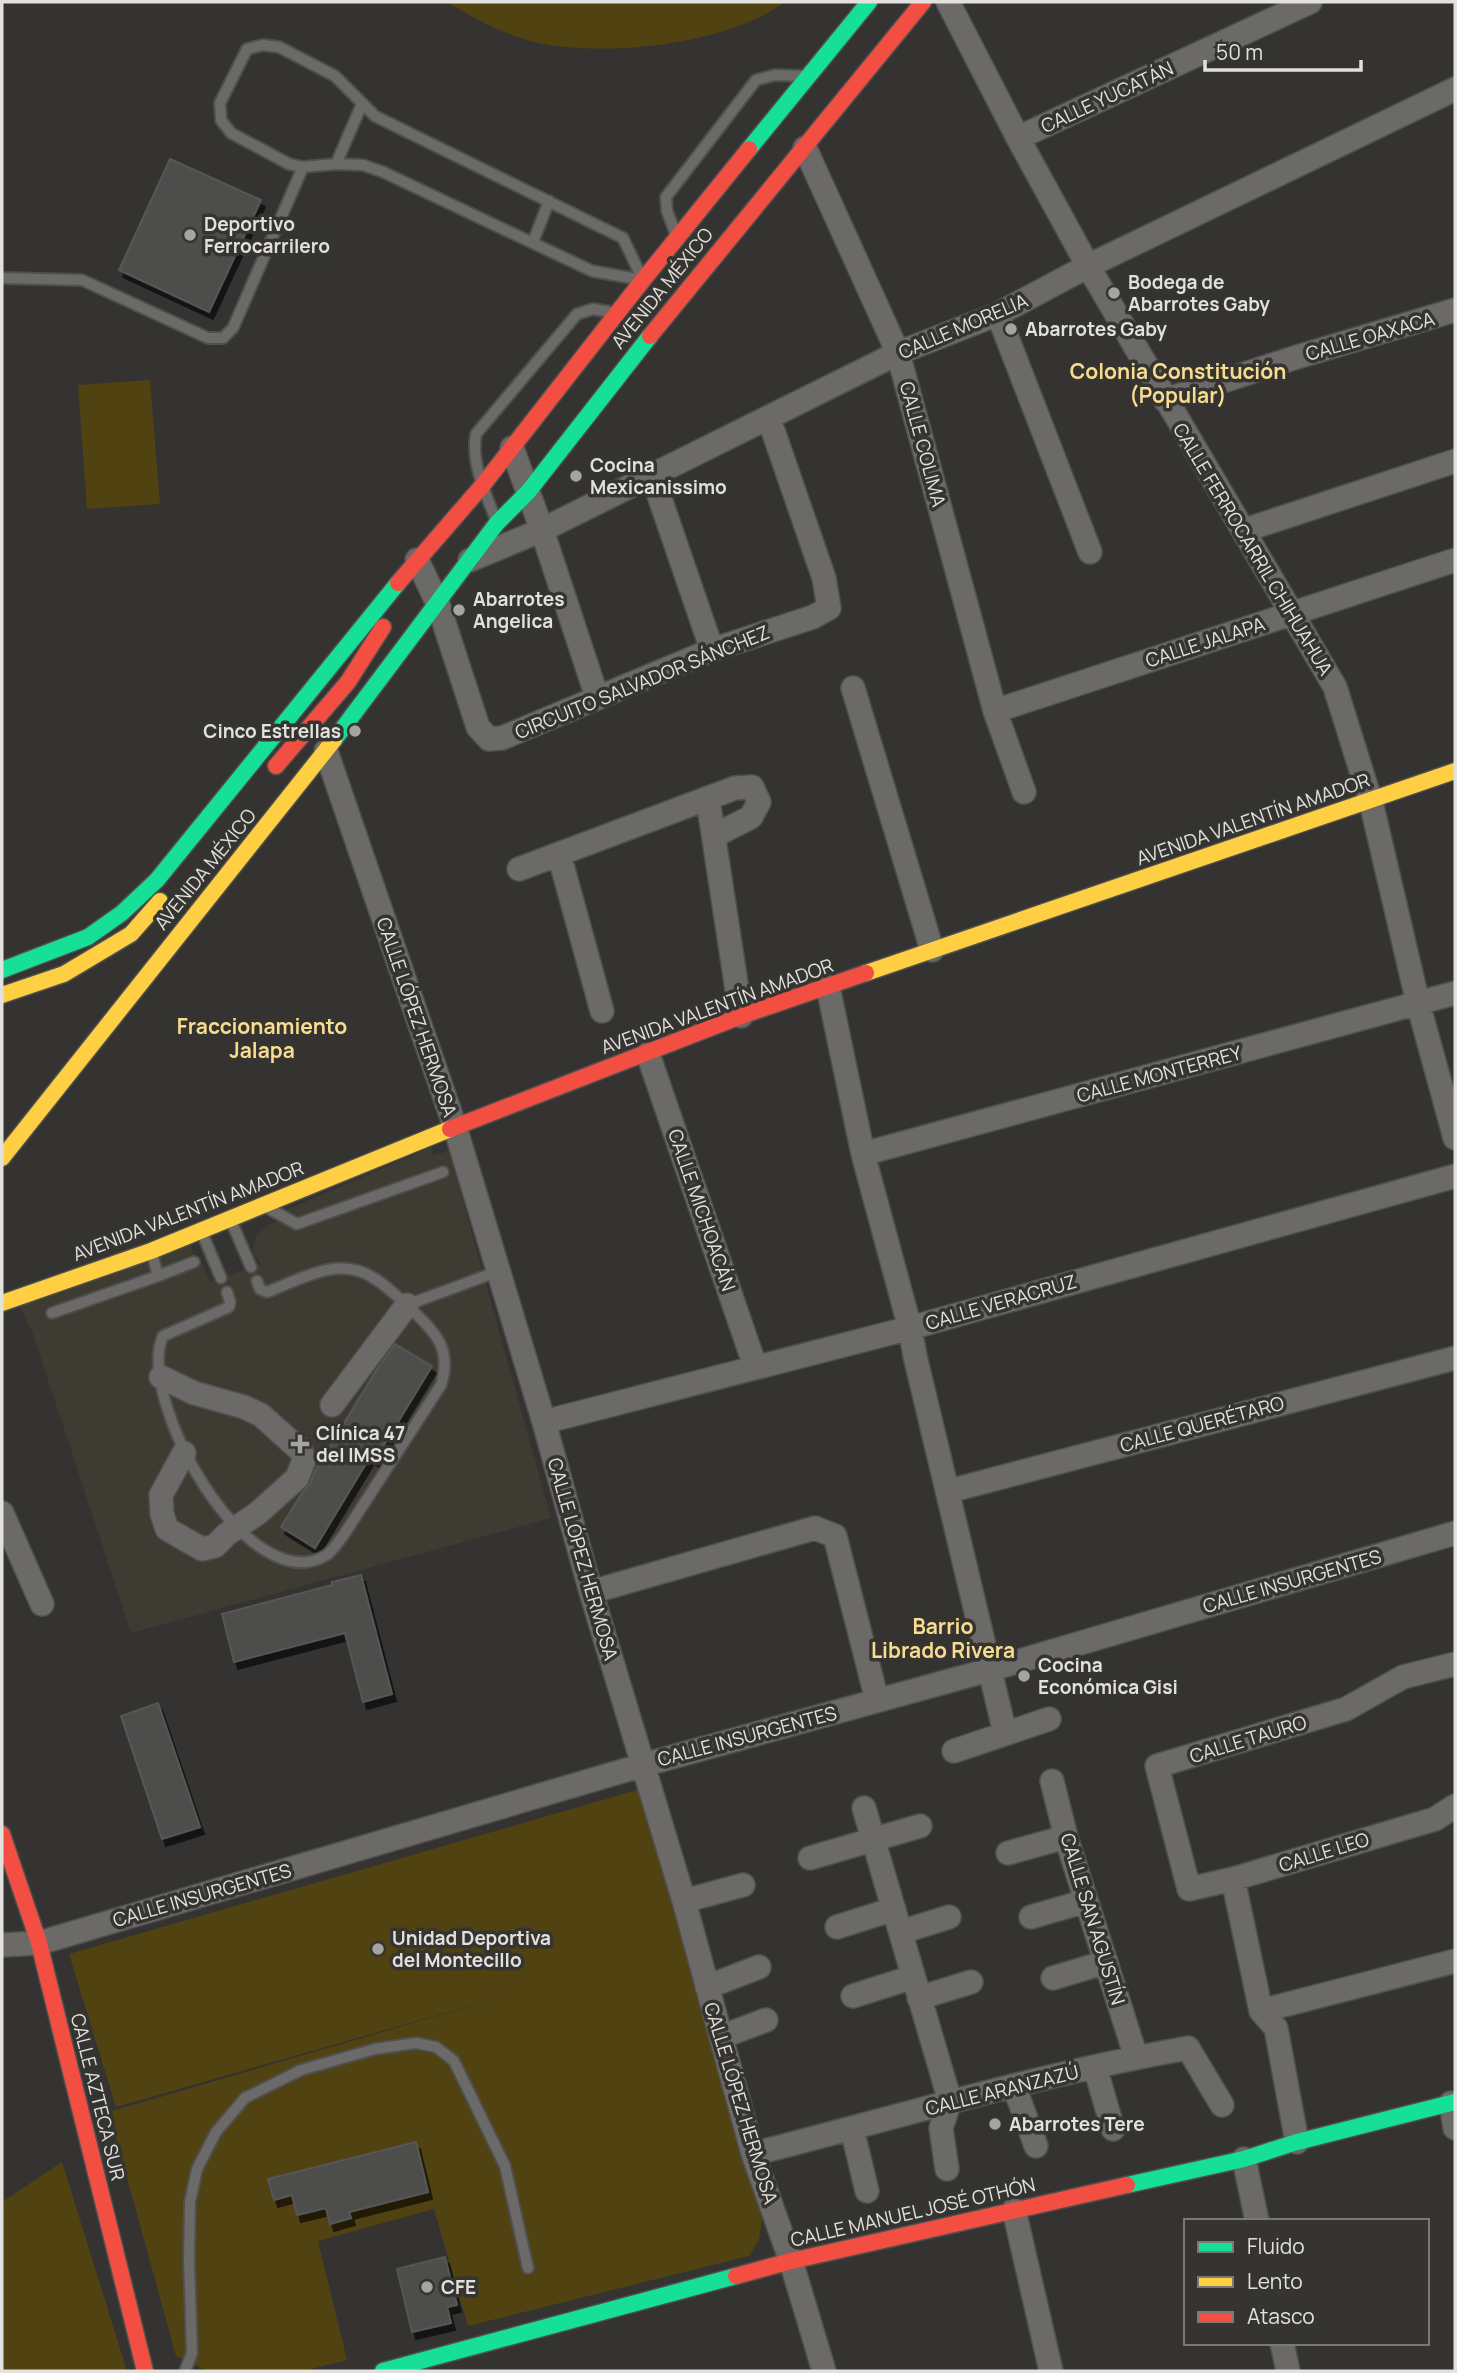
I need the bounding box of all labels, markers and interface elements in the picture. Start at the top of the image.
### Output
scale bar [1205,28,1361,72]
text: 50 m [1216,38,1263,66]
street label: CALLE YUCATÁN [1037,55,1177,139]
place label: Deportivo Ferrocarrilero [204,211,330,259]
street label: AVENIDA MÉXICO [605,222,719,354]
marker: Deportivo Ferrocarrilero [182,227,198,243]
place label: Bodega de Abarrotes Gaby [1128,269,1270,317]
marker: Bodega de Abarrotes Gaby [1106,285,1122,301]
street label: CALLE MORELIA [894,287,1032,365]
street label: CALLE OAXACA [1302,305,1438,367]
place label: Abarrotes Gaby [1025,316,1167,342]
marker: Abarrotes Gaby [1003,321,1019,337]
district label: Colonia Constitución (Popular) [1070,357,1286,409]
street label: CALLE COLIMA [894,378,952,510]
street label: CALLE FERROCARRIL CHIHUAHUA [1167,418,1339,680]
place label: Cocina Mexicanissimo [590,452,727,500]
marker: Cocina Mexicanissimo [568,468,584,484]
place label: Abarrotes Angelica [473,586,565,634]
marker: Abarrotes Angelica [451,602,467,618]
street label: CALLE JALAPA [1142,610,1268,674]
street label: CIRCUITO SALVADOR SÁNCHEZ [511,619,773,745]
place label: Cinco Estrellas [203,718,341,744]
marker: Cinco Estrellas [347,723,363,739]
street label: AVENIDA VALENTÍN AMADOR [1133,767,1373,871]
street label: AVENIDA MÉXICO [148,803,262,935]
street label: CALLE LÓPEZ HERMOSA [371,914,463,1120]
street label: AVENIDA VALENTÍN AMADOR [597,952,837,1060]
district label: Fraccionamiento Jalapa [177,1012,347,1064]
street label: CALLE MONTERREY [1074,1039,1245,1108]
street label: CALLE MICHOACÁN [662,1126,742,1294]
street label: AVENIDA VALENTÍN AMADOR [69,1155,307,1267]
street label: CALLE VERACRUZ [923,1268,1079,1336]
street label: CALLE QUERÉTARO [1117,1390,1287,1458]
place label: Clínica 47 del IMSS [316,1420,405,1468]
marker: Clínica 47 del IMSS [290,1434,310,1454]
street label: CALLE LÓPEZ HERMOSA [542,1455,624,1663]
street label: CALLE INSURGENTES [1200,1543,1384,1619]
district label: Barrio Librado Rivera [871,1612,1015,1664]
place label: Cocina Económica Gisi [1038,1652,1178,1700]
marker: Cocina Económica Gisi [1016,1668,1032,1684]
street label: CALLE INSURGENTES [655,1700,840,1772]
street label: CALLE TAURO [1186,1709,1310,1769]
street label: CALLE LEO [1276,1826,1372,1878]
street label: CALLE SAN AGUSTÍN [1055,1830,1131,2008]
street label: CALLE INSURGENTES [110,1857,294,1933]
place label: Unidad Deportiva del Montecillo [392,1925,551,1973]
marker: Unidad Deportiva del Montecillo [370,1941,386,1957]
street label: CALLE LÓPEZ HERMOSA [698,1999,784,2207]
street label: CALLE AZTECA SUR [65,2011,131,2183]
street label: CALLE ARANZAZÚ [923,2058,1081,2122]
place label: Abarrotes Tere [1009,2111,1145,2137]
marker: Abarrotes Tere [987,2116,1003,2132]
street label: CALLE MANUEL JOSÉ OTHÓN [788,2171,1038,2253]
legend [1184,2219,1429,2345]
text: Fluido [1247,2232,1305,2260]
text: Lento [1247,2267,1303,2295]
place label: CFE [441,2274,476,2300]
marker: CFE [419,2279,435,2295]
text: Atasco [1247,2302,1315,2330]

